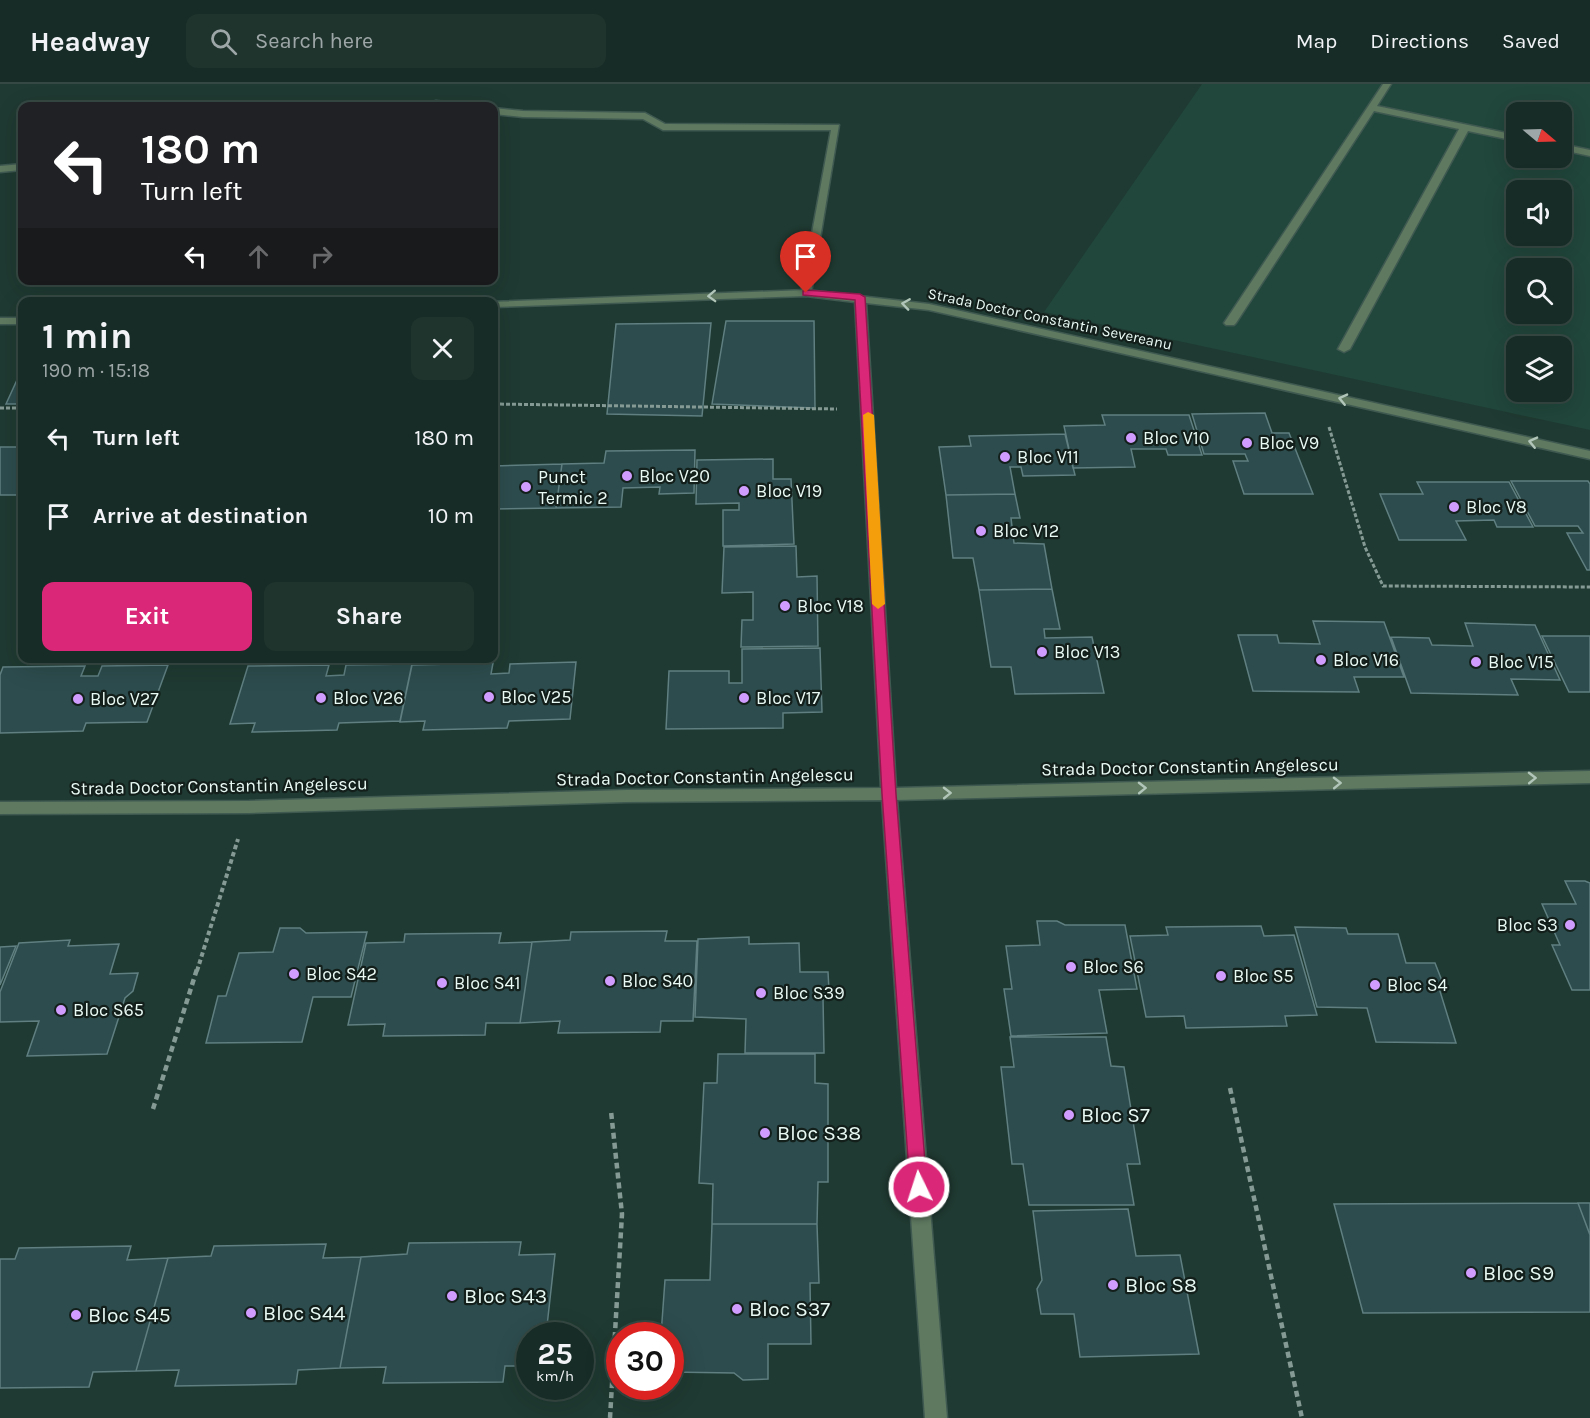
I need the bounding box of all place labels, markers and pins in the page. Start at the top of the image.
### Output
pin [780,231,831,293]
place label: Bloc V10 [1143,427,1209,449]
marker: Bloc V10 [1124,431,1138,445]
place label: Bloc V9 [1259,432,1319,454]
marker: Bloc V9 [1240,436,1254,450]
place label: Bloc V11 [1017,446,1079,468]
marker: Bloc V11 [998,450,1012,464]
place label: Bloc V20 [639,465,710,487]
place label: Punct Termic 2 [538,466,608,509]
marker: Bloc V20 [620,469,634,483]
marker: Punct Termic 2 [519,480,533,494]
place label: Bloc V19 [756,480,822,502]
marker: Bloc V19 [737,484,751,498]
place label: Bloc V8 [1466,496,1527,518]
marker: Bloc V8 [1447,500,1461,514]
place label: Bloc V12 [993,520,1059,542]
marker: Bloc V12 [974,524,988,538]
place label: Bloc V18 [797,595,864,617]
marker: Bloc V18 [778,599,792,613]
place label: Bloc V13 [1054,641,1120,663]
marker: Bloc V13 [1035,645,1049,659]
place label: Bloc V16 [1333,649,1399,671]
place label: Bloc V15 [1488,651,1554,673]
marker: Bloc V16 [1314,653,1328,667]
marker: Bloc V15 [1469,655,1483,669]
place label: Bloc V25 [501,686,571,708]
place label: Bloc V26 [333,687,404,709]
place label: Bloc V17 [756,687,821,709]
place label: Bloc V27 [90,688,159,710]
marker: Bloc V25 [482,690,496,704]
marker: Bloc V26 [314,691,328,705]
marker: Bloc V17 [737,691,751,705]
marker: Bloc V27 [71,692,85,706]
place label: Bloc S3 [1497,914,1558,936]
marker: Bloc S3 [1563,918,1577,932]
place label: Bloc S6 [1083,956,1144,978]
marker: Bloc S6 [1064,960,1078,974]
place label: Bloc S42 [306,963,377,985]
place label: Bloc S5 [1233,965,1294,987]
marker: Bloc S42 [287,967,301,981]
marker: Bloc S5 [1214,969,1228,983]
place label: Bloc S40 [622,970,693,992]
place label: Bloc S41 [454,972,521,994]
marker: Bloc S40 [603,974,617,988]
place label: Bloc S4 [1387,974,1448,996]
marker: Bloc S41 [435,976,449,990]
marker: Bloc S4 [1368,978,1382,992]
place label: Bloc S39 [773,982,845,1004]
marker: Bloc S39 [754,986,768,1000]
place label: Bloc S65 [73,999,144,1021]
marker: Bloc S65 [54,1003,68,1017]
place label: Bloc S7 [1081,1103,1150,1127]
marker: Bloc S7 [1062,1108,1076,1122]
place label: Bloc S38 [777,1121,861,1145]
marker: Bloc S38 [758,1126,772,1140]
place label: Bloc S9 [1483,1261,1554,1285]
marker: Bloc S9 [1464,1266,1478,1280]
place label: Bloc S8 [1125,1273,1197,1297]
marker: Bloc S8 [1106,1278,1120,1292]
place label: Bloc S43 [464,1284,547,1308]
marker: Bloc S43 [445,1289,459,1303]
place label: Bloc S37 [749,1297,830,1321]
place label: Bloc S44 [263,1301,346,1325]
marker: Bloc S37 [730,1302,744,1316]
place label: Bloc S45 [88,1303,171,1327]
marker: Bloc S44 [244,1306,258,1320]
marker: Bloc S45 [69,1308,83,1322]

